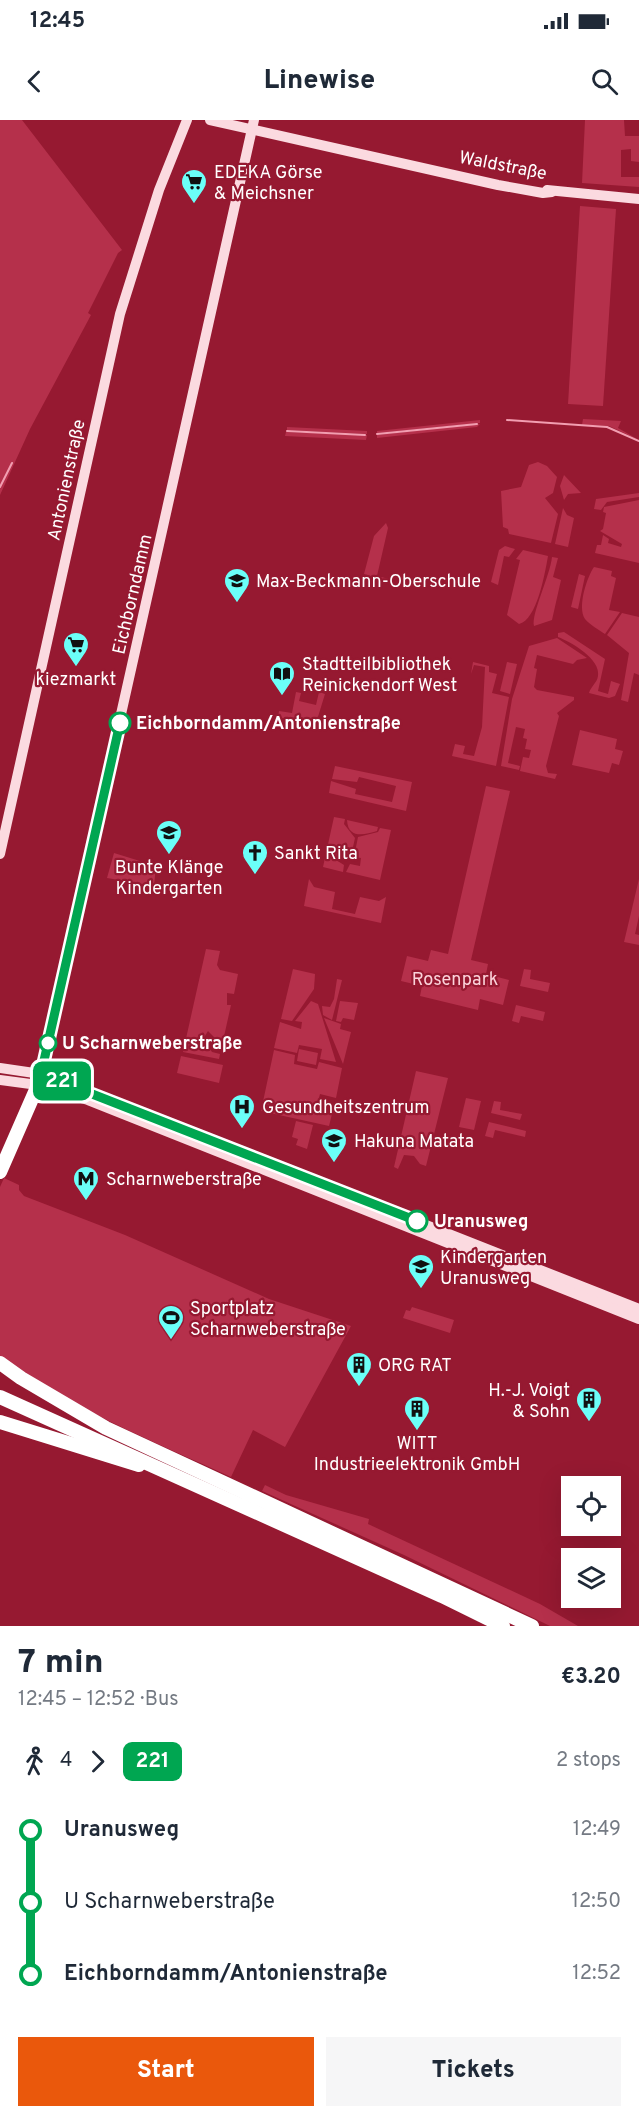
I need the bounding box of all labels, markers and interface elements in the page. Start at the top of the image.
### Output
text: 12:45 [30,8,85,35]
text: Linewise [264,64,375,98]
icon: back [18,65,51,98]
icon: search [588,65,621,98]
street label: Waldstraße [457,147,549,186]
place label: EDEKA Görse & Meichsner [214,162,322,206]
supermarket icon: EDEKA Görse & Meichsner [179,167,209,205]
street label: Antonienstraße [43,418,92,543]
street label: Eichborndamm [108,532,158,657]
school or university icon: Max-Beckmann-Oberschule [222,566,252,604]
place label: Max-Beckmann-Oberschule [256,571,481,594]
supermarket icon: kiezmarkt [61,630,91,668]
place label: Stadtteilbibliothek Reinickendorf West [302,654,457,698]
library icon: Stadtteilbibliothek Reinickendorf West [267,659,297,697]
place label: kiezmarkt [36,669,116,692]
marker: Eichborndamm/Antonienstraße [109,712,131,734]
place label: Eichborndamm/Antonienstraße [136,713,401,736]
school or university icon: Bunte Klänge Kindergarten [154,818,184,856]
church icon: Sankt Rita [240,838,270,876]
place label: Sankt Rita [274,843,358,866]
place label: Bunte Klänge Kindergarten [115,857,223,901]
park label: Rosenpark [412,969,498,992]
place label: U Scharnweberstraße [62,1033,242,1056]
marker: U Scharnweberstraße [39,1034,57,1052]
line badge: 221 [28,1062,97,1100]
text: 221 [45,1068,79,1095]
hospital icon: Gesundheitszentrum [227,1092,257,1130]
place label: Gesundheitszentrum [262,1097,430,1120]
school or university icon: Hakuna Matata [319,1126,349,1164]
place label: Hakuna Matata [354,1131,474,1154]
metro station icon: Scharnweberstraße [71,1164,101,1202]
place label: Scharnweberstraße [106,1169,262,1192]
marker: Uranusweg [406,1210,428,1232]
place label: Uranusweg [434,1211,528,1234]
place label: Kindergarten Uranusweg [440,1247,547,1291]
school or university icon: Kindergarten Uranusweg [406,1252,436,1290]
place label: Sportplatz Scharnweberstraße [190,1298,346,1342]
sports icon: Sportplatz Scharnweberstraße [156,1303,186,1341]
building icon: ORG RAT [344,1350,374,1388]
place label: ORG RAT [378,1355,452,1378]
place label: H.-J. Voigt & Sohn [488,1380,570,1424]
building icon: H.-J. Voigt & Sohn [574,1385,604,1423]
building icon: WITT Industrieelektronik GmbH [402,1394,432,1432]
place label: WITT Industrieelektronik GmbH [314,1433,520,1477]
map controls [561,1476,621,1608]
button: locate [561,1476,621,1536]
button: layers [561,1548,621,1608]
text: 7 min [18,1643,104,1685]
text: €3.20 [561,1664,621,1691]
text: 12:45 – 12:52 · Bus [18,1687,179,1713]
icon: walk [18,1745,51,1778]
icon: forward [81,1745,114,1778]
text: 4 [60,1748,72,1774]
text: 221 [135,1748,170,1775]
text: 2 stops [556,1748,621,1774]
text: Uranusweg [64,1817,179,1844]
text: 12:49 [573,1817,621,1843]
text: U Scharnweberstraße [64,1889,275,1916]
text: 12:50 [572,1889,621,1915]
text: Eichborndamm/Antonienstraße [64,1961,388,1988]
text: 12:52 [572,1961,621,1987]
button: Start [18,2037,314,2106]
button: Tickets [326,2037,621,2106]

